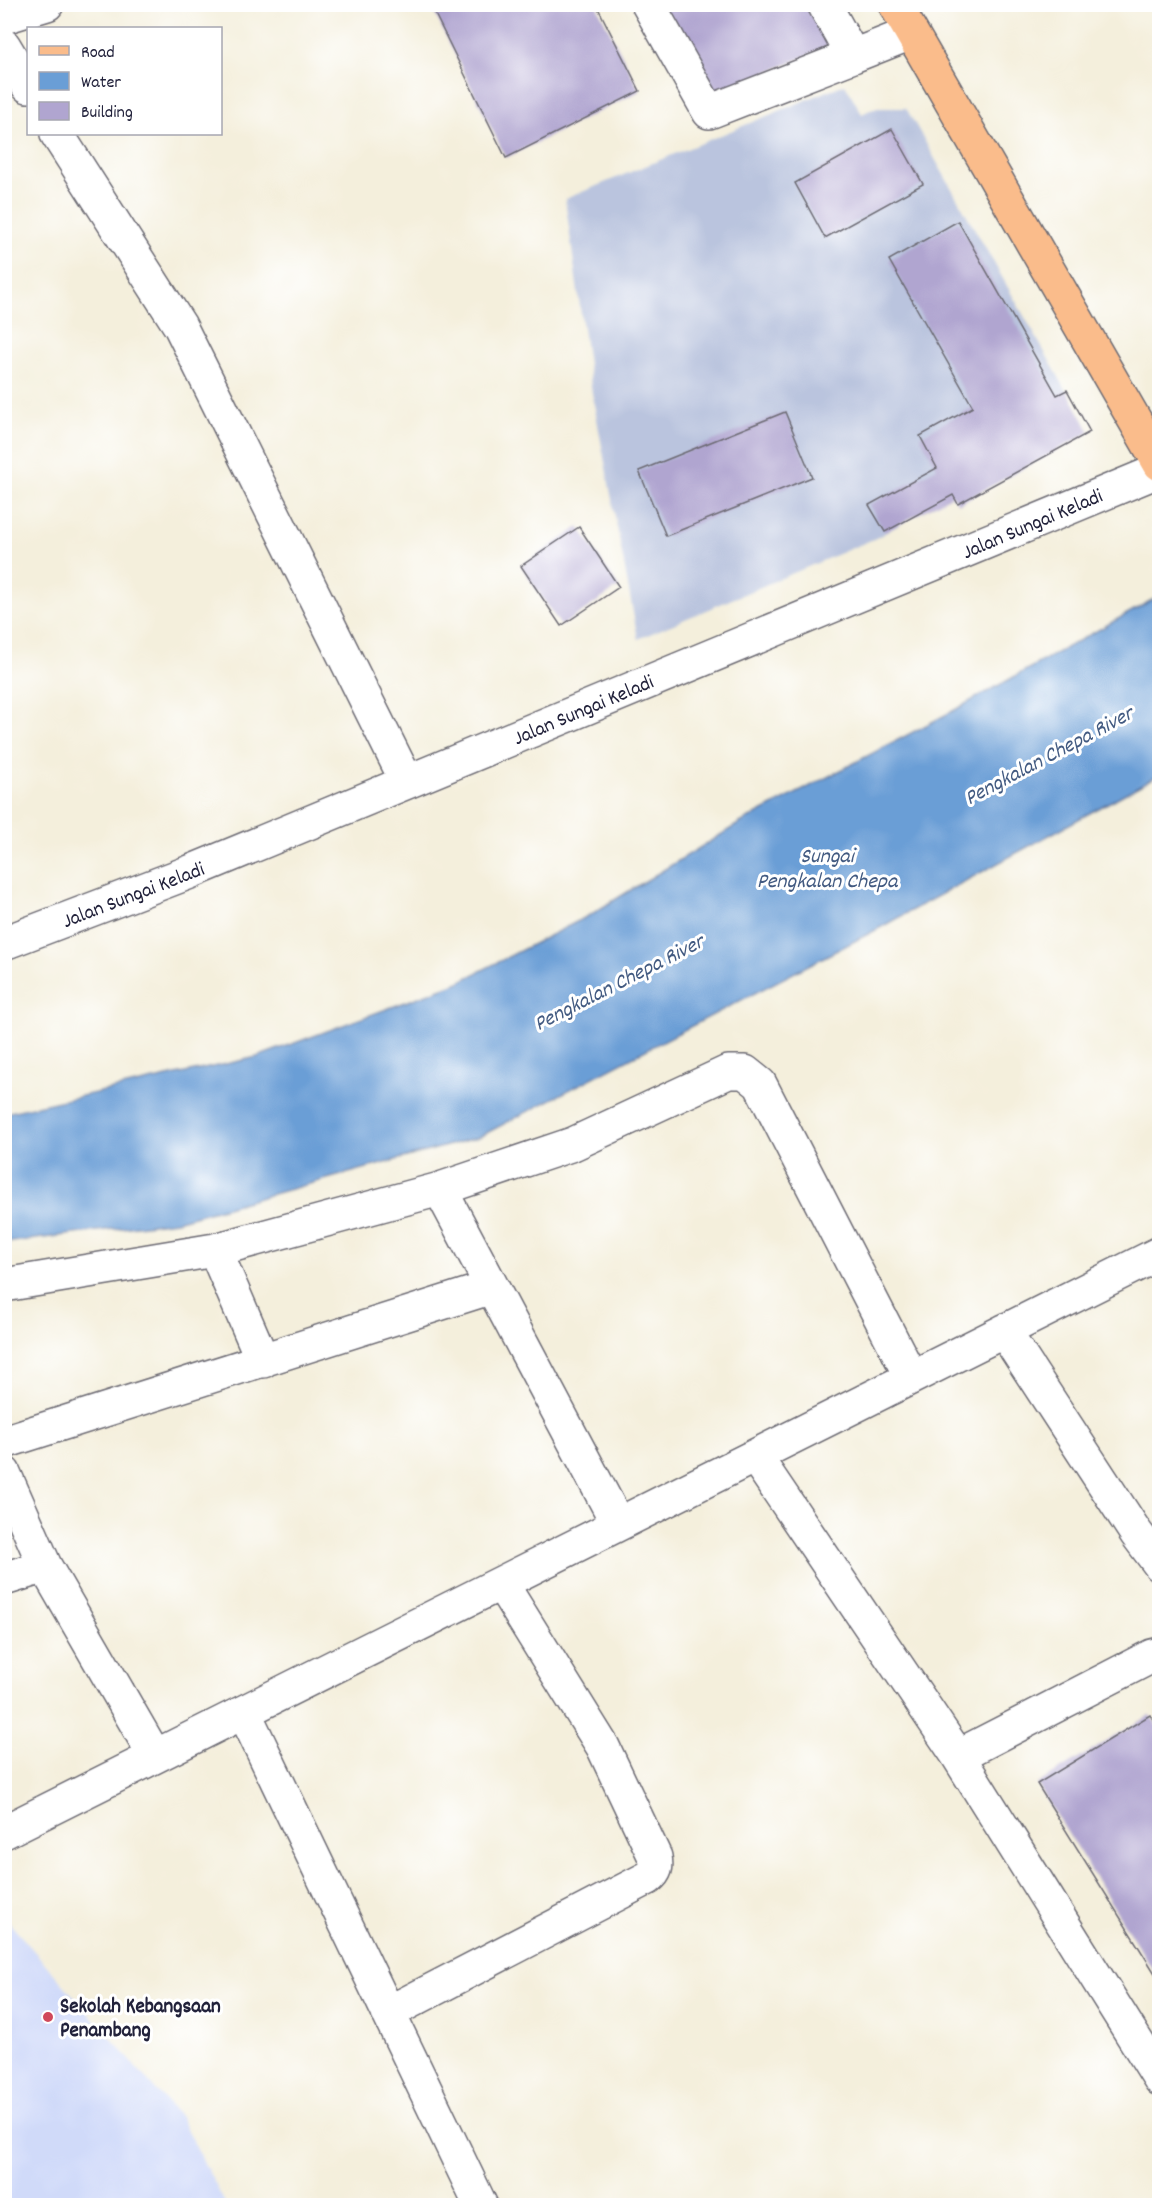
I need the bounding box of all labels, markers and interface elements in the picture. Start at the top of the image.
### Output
legend [27,27,222,135]
text: Road [81,41,115,66]
text: Water [81,71,121,96]
text: Building [81,101,133,126]
street label: Jalan Sungai Keladi [958,483,1108,569]
street label: Jalan Sungai Keladi [509,669,659,755]
water label: Pengkalan Chepa River [960,698,1142,815]
water label: Sungai Pengkalan Chepa [757,842,899,898]
street label: Jalan Sungai Keladi [59,856,210,938]
water label: Pengkalan Chepa River [529,926,713,1040]
place label: Sekolah Kebangsaan Penambang [60,1993,221,2047]
marker: Sekolah Kebangsaan Penambang [41,2010,55,2024]

